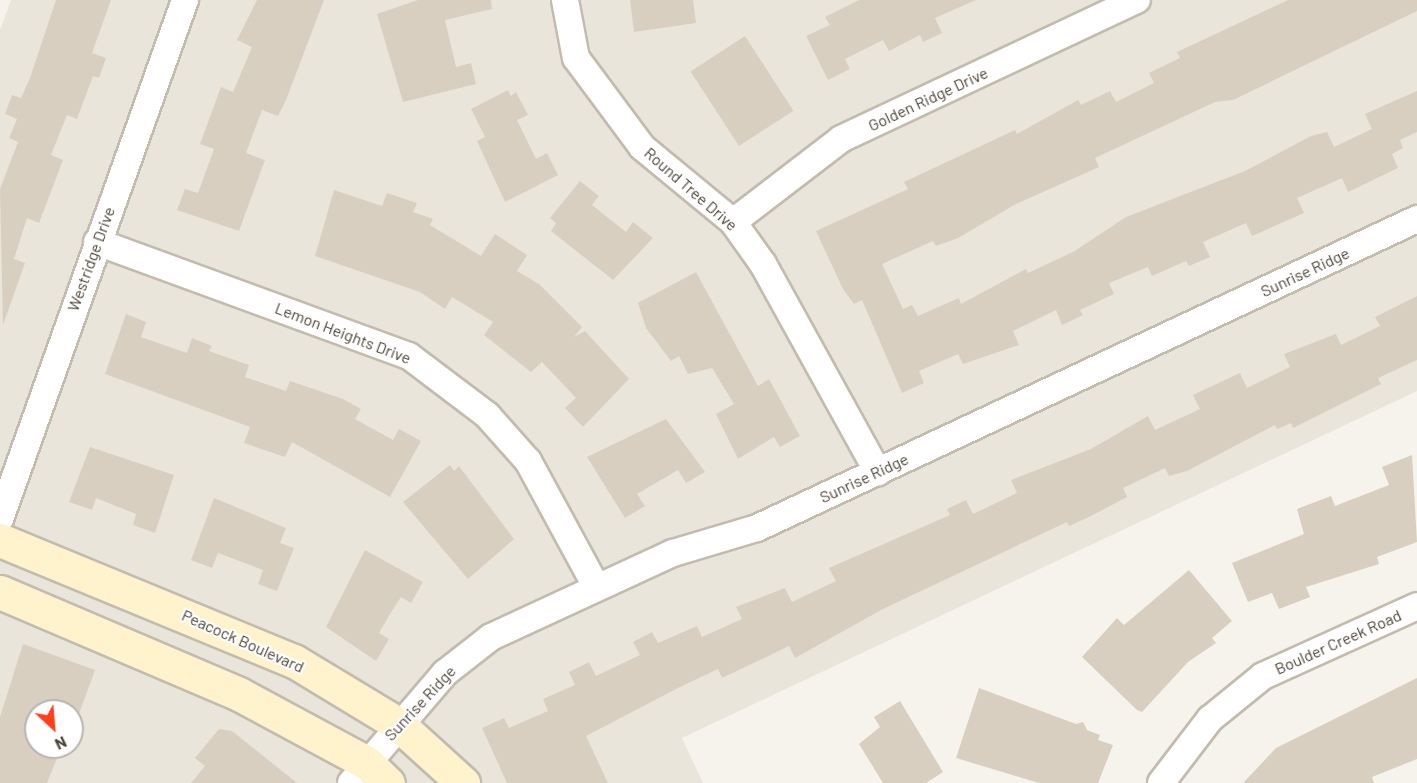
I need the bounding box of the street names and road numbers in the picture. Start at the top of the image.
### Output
street label: Golden Ridge Drive [865,63,991,135]
street label: Round Tree Drive [640,143,742,235]
street label: Westridge Drive [63,204,119,314]
street label: Sunrise Ridge [1258,243,1352,301]
street label: Lemon Heights Drive [272,298,414,368]
street label: Sunrise Ridge [817,449,911,507]
street label: Peacock Boulevard [179,605,307,677]
street label: Boulder Creek Road [1272,605,1404,679]
street label: Sunrise Ridge [380,662,460,744]

